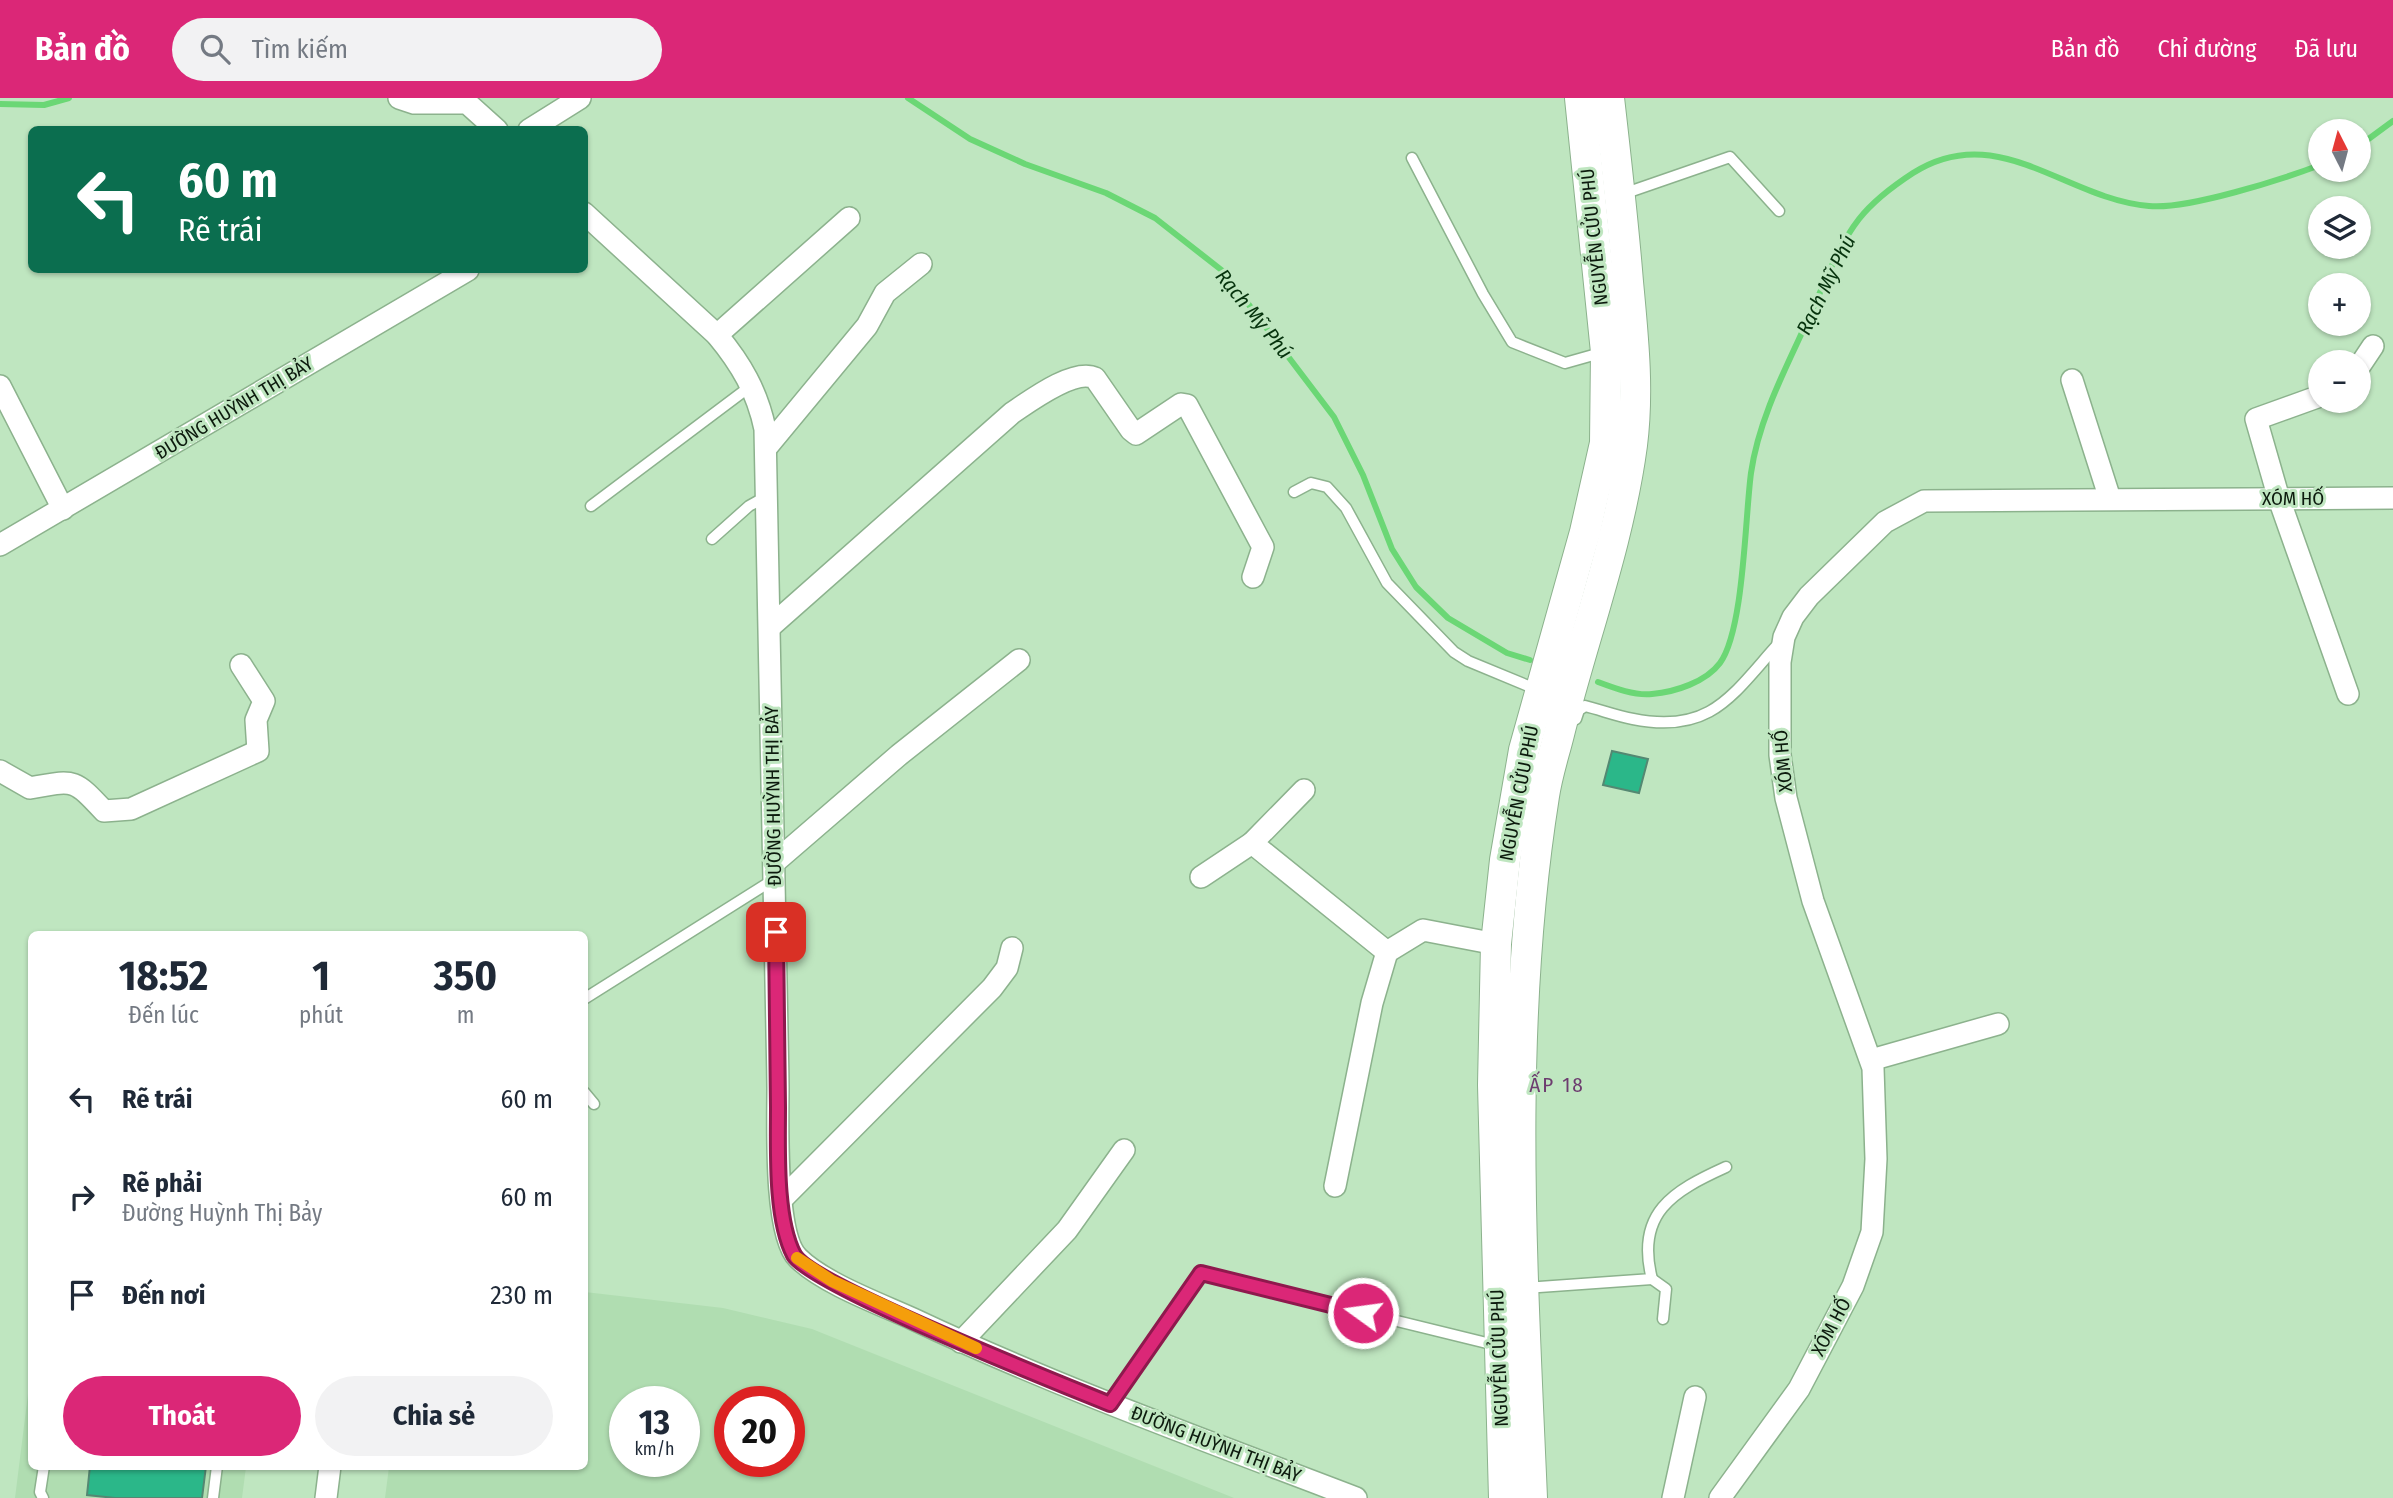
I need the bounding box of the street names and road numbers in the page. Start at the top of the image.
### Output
street label: NGUYỄN CỬU PHÚ [1574,167,1613,307]
street label: ĐƯỜNG HUỲNH THỊ BẢY [151,351,318,464]
street label: XÓM HỐ [2262,485,2324,510]
street label: ĐƯỜNG HUỲNH THỊ BẢY [760,705,786,886]
street label: NGUYỄN CỬU PHÚ [1494,723,1543,863]
street label: XÓM HỐ [1767,729,1797,793]
street label: NGUYỄN CỬU PHÚ [1484,1289,1513,1427]
street label: XÓM HỐ [1804,1293,1856,1360]
street label: ĐƯỜNG HUỲNH THỊ BẢY [1128,1401,1305,1487]

